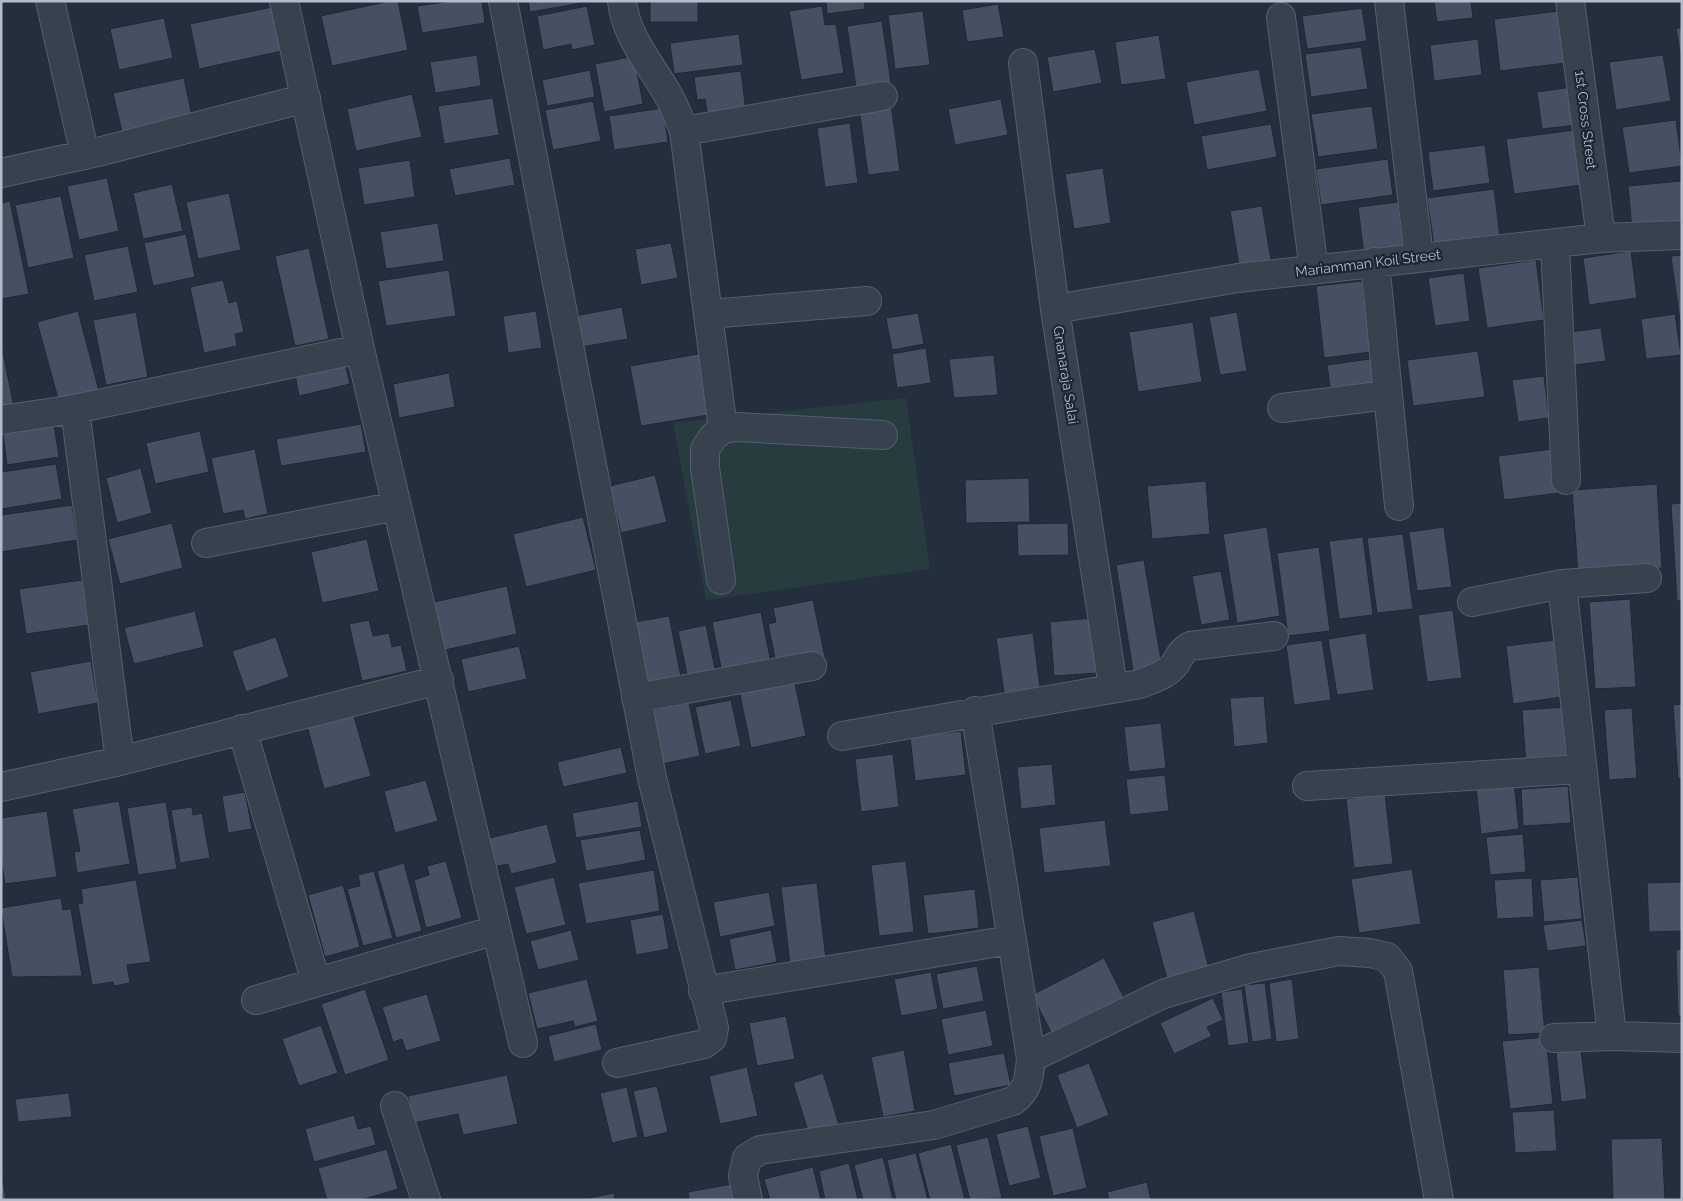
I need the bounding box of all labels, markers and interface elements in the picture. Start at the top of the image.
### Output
street label: 1st Cross Street [1572,70,1600,171]
street label: Mariamman Koil Street [1294,246,1442,280]
street label: Gnanaraja Salai [1050,325,1082,425]

